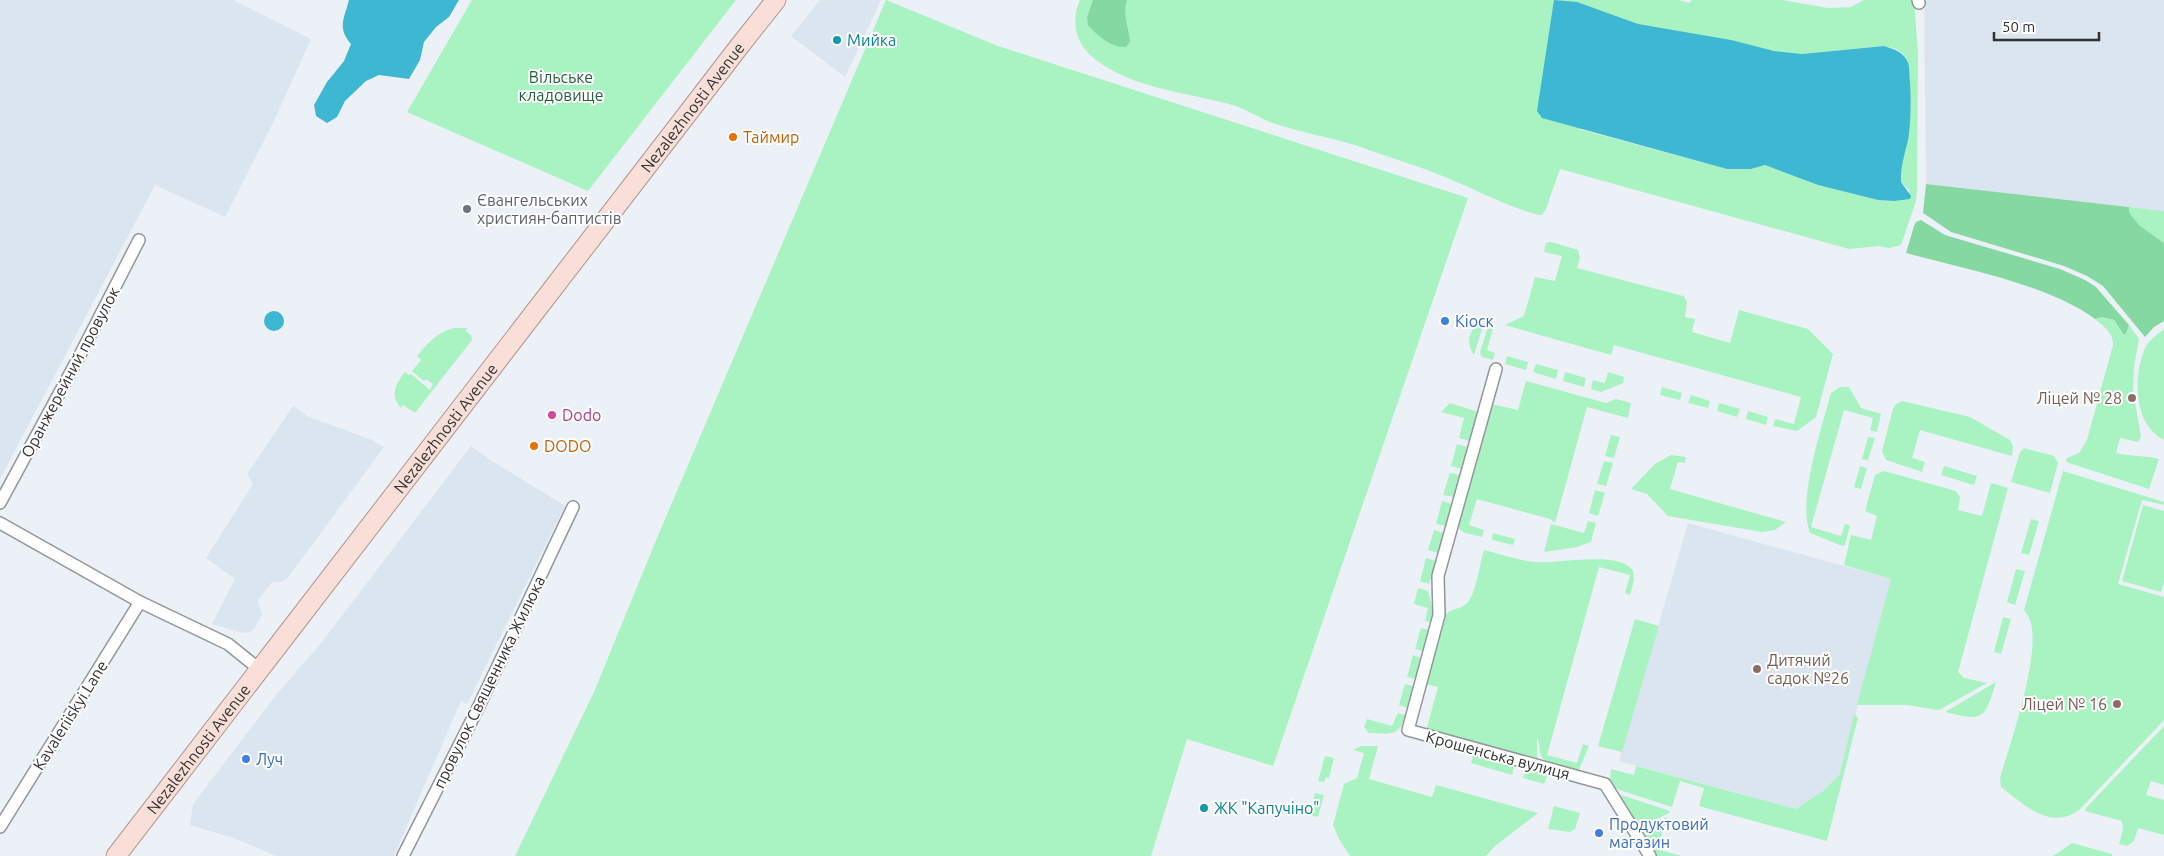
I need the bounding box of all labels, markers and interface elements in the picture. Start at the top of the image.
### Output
scale bar [1994,10,2099,42]
text: 50 m [2002,18,2035,35]
place label: Мийка [847,31,896,49]
marker: Мийка [831,34,843,46]
street label: Nezalezhnosti Avenue [637,39,748,176]
park label: Вільське кладовище [518,68,604,104]
place label: Таймир [743,128,799,146]
marker: Таймир [727,131,739,143]
place label: Євангельських християн-баптистів [477,191,622,227]
marker: Євангельських християн-баптистів [461,203,473,215]
street label: Оранжерейний провулок [17,284,123,460]
place label: Кіоск [1455,312,1494,330]
marker: Кіоск [1439,315,1451,327]
street label: Nezalezhnosti Avenue [390,360,501,496]
place label: Ліцей № 28 [2036,389,2122,407]
marker: Ліцей № 28 [2126,392,2138,404]
place label: Dodo [562,406,601,424]
marker: Dodo [546,409,558,421]
place label: DODO [544,437,591,455]
marker: DODO [528,440,540,452]
street label: провулок Священника Жилюка [430,573,548,791]
place label: Дитячий садок №26 [1767,651,1849,687]
street label: Kavaleriiskyi Lane [29,657,111,773]
marker: Дитячий садок №26 [1751,663,1763,675]
street label: Nezalezhnosti Avenue [143,681,254,817]
place label: Ліцей № 16 [2021,695,2107,713]
marker: Ліцей № 16 [2111,698,2123,710]
street label: Крошенська вулиця [1424,727,1572,783]
place label: Луч [256,750,283,768]
marker: Луч [240,753,252,765]
place label: ЖК "Капучіно" [1214,799,1320,817]
marker: ЖК "Капучіно" [1198,802,1210,814]
place label: Продуктовий магазин [1609,815,1709,851]
marker: Продуктовий магазин [1593,827,1605,839]

